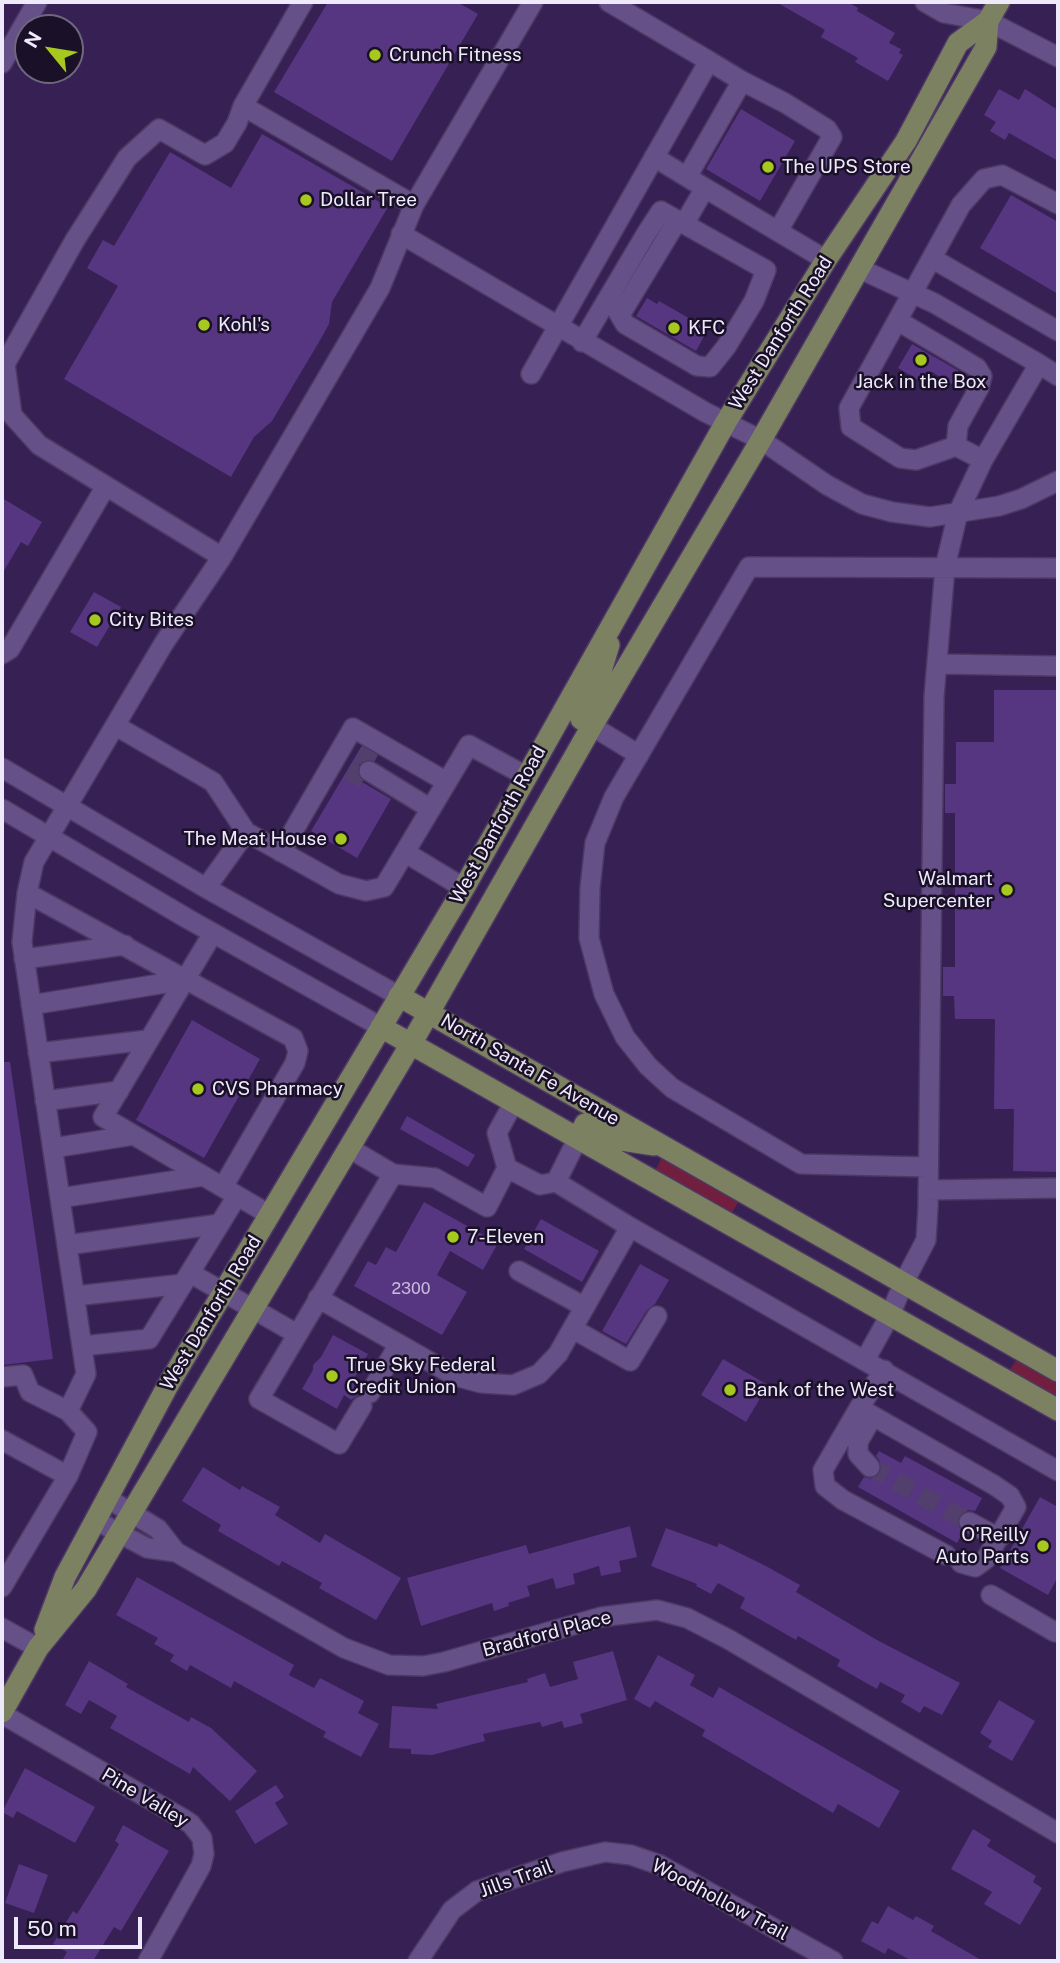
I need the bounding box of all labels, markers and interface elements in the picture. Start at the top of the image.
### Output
north arrow [14,14,84,84]
text: N [19,28,46,51]
place label: Crunch Fitness [389,44,522,66]
marker: Crunch Fitness [367,47,383,63]
place label: The UPS Store [782,156,911,178]
marker: The UPS Store [760,159,776,175]
place label: Dollar Tree [320,189,417,211]
marker: Dollar Tree [298,192,314,208]
street label: West Danforth Road [724,252,838,414]
place label: Kohl's [218,314,270,336]
marker: Kohl's [196,317,212,333]
place label: KFC [688,317,725,339]
marker: KFC [666,320,682,336]
marker: Jack in the Box [913,352,929,368]
place label: Jack in the Box [855,371,987,393]
place label: City Bites [109,609,194,631]
marker: City Bites [87,612,103,628]
street label: West Danforth Road [445,742,551,908]
place label: The Meat House [183,828,327,850]
marker: The Meat House [333,831,349,847]
place label: Walmart Supercenter [883,868,993,912]
marker: Walmart Supercenter [999,882,1015,898]
street label: North Santa Fe Avenue [436,1009,624,1131]
place label: CVS Pharmacy [212,1078,343,1100]
marker: CVS Pharmacy [190,1081,206,1097]
place label: 7-Eleven [467,1226,544,1248]
marker: 7-Eleven [445,1229,461,1245]
street label: West Danforth Road [156,1231,266,1395]
house number: 2300 [392,1279,430,1299]
place label: True Sky Federal Credit Union [346,1354,496,1398]
marker: True Sky Federal Credit Union [324,1368,340,1384]
place label: Bank of the West [744,1379,894,1401]
marker: Bank of the West [722,1382,738,1398]
place label: O'Reilly Auto Parts [936,1524,1029,1568]
marker: O'Reilly Auto Parts [1035,1538,1051,1554]
street label: Bradford Place [480,1606,614,1662]
street label: Pine Valley [97,1763,193,1833]
street label: Woodhollow Trail [648,1854,792,1946]
street label: Jills Trail [476,1855,556,1903]
scale bar [18,1904,145,1948]
text: 50 m [27,1916,77,1941]

